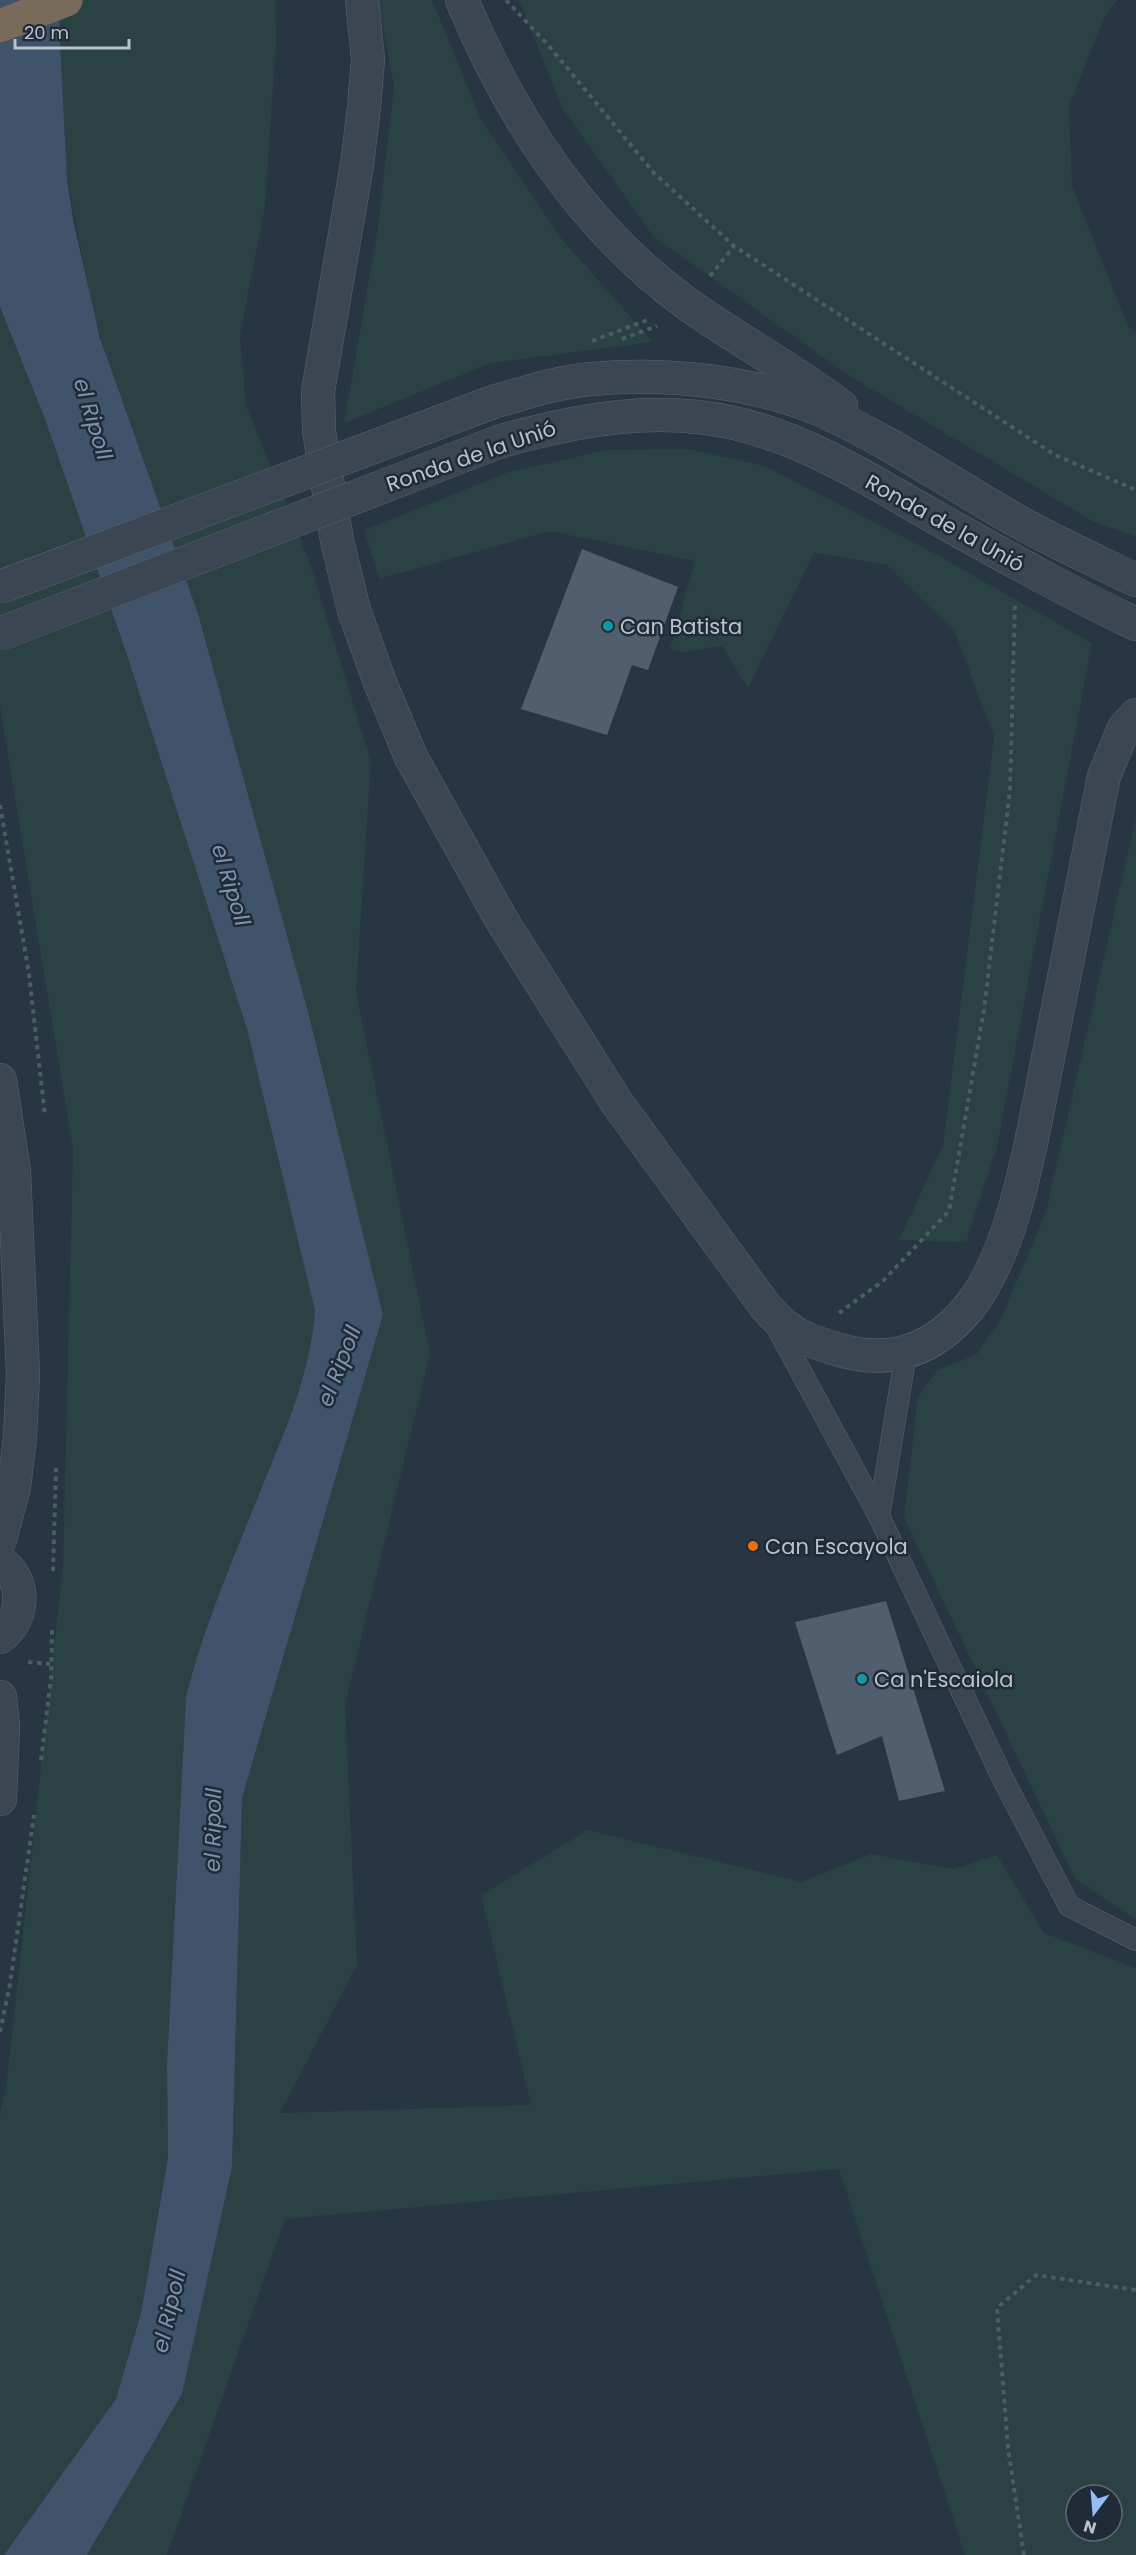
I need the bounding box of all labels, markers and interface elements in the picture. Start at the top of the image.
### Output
scale bar [15,12,129,50]
text: 20 m [24,20,69,45]
water label: el Ripoll [66,374,120,464]
street label: Ronda de la Unió [382,413,560,499]
street label: Ronda de la Unió [860,467,1030,579]
place label: Can Batista [620,612,742,641]
marker: Can Batista [601,619,615,633]
water label: el Ripoll [204,840,258,930]
water label: el Ripoll [309,1321,369,1411]
place label: Can Escayola [765,1532,908,1561]
marker: Can Escayola [746,1539,760,1553]
place label: Ca n'Escaiola [874,1665,1013,1694]
marker: Ca n'Escaiola [855,1672,869,1686]
water label: el Ripoll [197,1787,229,1872]
water label: el Ripoll [144,2266,194,2356]
north arrow [1064,2483,1124,2543]
text: N [1081,2514,1099,2540]

